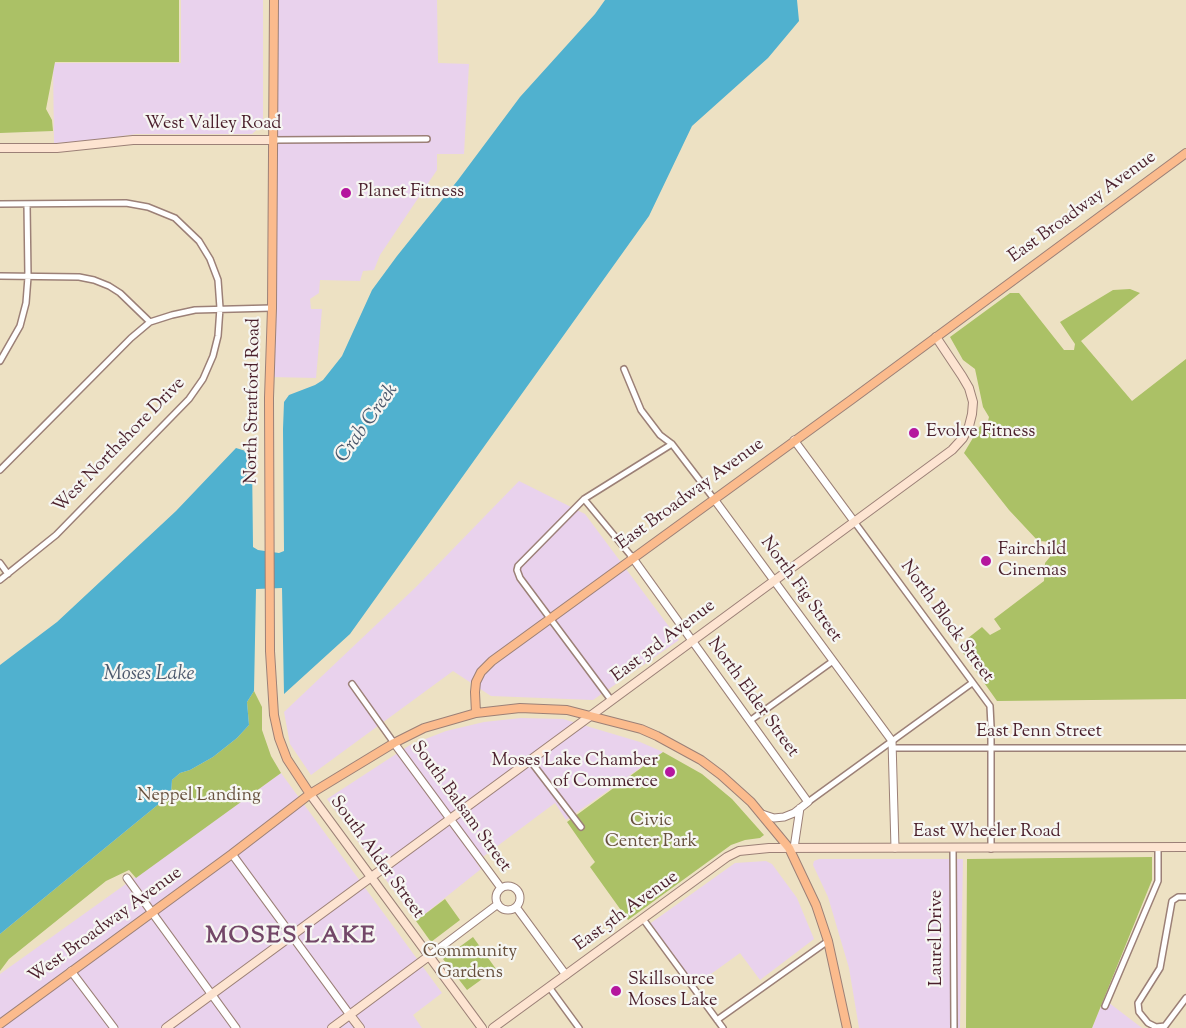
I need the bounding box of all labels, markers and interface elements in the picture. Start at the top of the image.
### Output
street label: West Valley Road [145,114,281,136]
street label: East Broadway Avenue [1005,147,1161,269]
place label: Planet Fitness [358,182,464,204]
marker: Planet Fitness [339,186,353,200]
street label: North Stratford Road [242,318,266,484]
street label: West Northshore Drive [49,374,191,518]
water label: Crab Creek [331,380,405,468]
place label: Evolve Fitness [926,422,1035,444]
marker: Evolve Fitness [907,426,921,440]
street label: East Broadway Avenue [613,434,769,556]
street label: North Fig Street [755,533,845,647]
place label: Fairchild Cinemas [998,540,1067,582]
marker: Fairchild Cinemas [979,554,993,568]
street label: North Block Street [895,557,997,687]
street label: East 3rd Avenue [608,596,720,688]
street label: North Elder Street [701,634,803,762]
water label: Moses Lake [103,664,195,688]
street label: East Penn Street [976,722,1102,744]
street label: South Balsam Street [405,737,515,877]
place label: Moses Lake Chamber of Commerce [492,751,658,794]
marker: Moses Lake Chamber of Commerce [663,765,677,779]
park label: Neppel Landing [137,786,261,808]
street label: South Alder Street [324,792,428,924]
park label: Civic Center Park [605,811,697,854]
street label: East Wheeler Road [913,822,1061,844]
street label: West Broadway Avenue [25,863,187,989]
street label: East 5th Avenue [571,867,683,957]
street label: Laurel Drive [927,890,949,986]
district label: MOSES LAKE [205,924,377,952]
park label: Community Gardens [423,942,517,984]
place label: Skillsource Moses Lake [628,970,717,1012]
marker: Skillsource Moses Lake [609,984,623,998]

